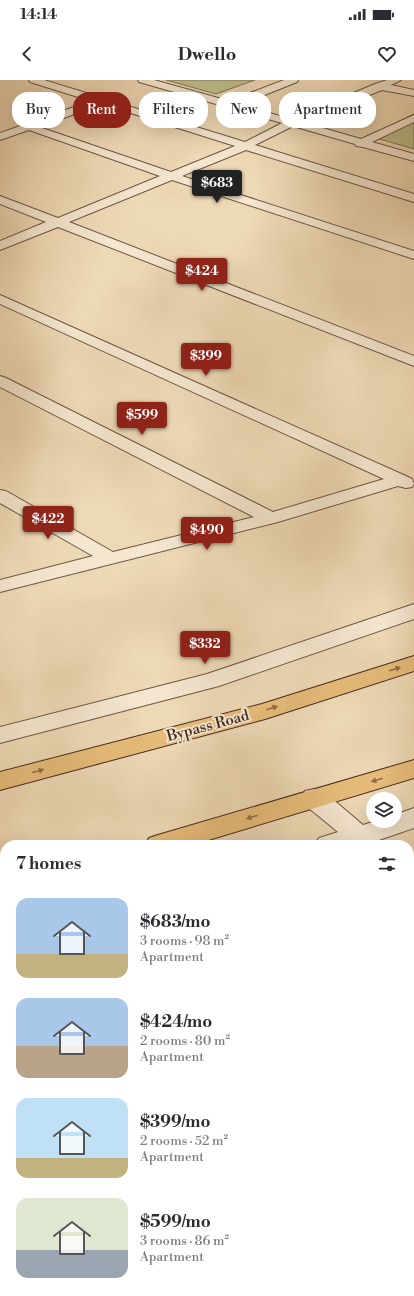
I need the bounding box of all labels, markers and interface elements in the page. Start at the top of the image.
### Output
text: 14:14 [20,5,57,24]
icon: back [16,43,38,65]
text: Dwello [178,43,236,66]
icon: heart [376,43,398,65]
chip: Buy [12,92,65,128]
chip: Rent [73,92,131,128]
chip: Filters [139,92,208,128]
chip: New [216,92,271,128]
chip: Apartment [279,92,376,128]
pin: $683 [193,170,241,204]
text: $683 [201,175,233,191]
pin: $424 [178,258,226,292]
text: $424 [185,263,219,279]
pin: $399 [182,343,230,377]
text: $399 [190,348,222,364]
pin: $599 [118,402,166,436]
text: $599 [126,407,158,423]
pin: $422 [24,506,72,540]
text: $422 [32,511,64,527]
pin: $490 [183,517,231,551]
text: $490 [190,522,224,538]
pin: $332 [181,631,229,665]
text: $332 [189,636,221,652]
one-way arrow [390,665,402,671]
one-way arrow [266,705,278,711]
street label: Bypass Road [164,706,252,746]
one-way arrow [32,767,44,773]
one-way arrow [370,777,382,783]
map controls [366,792,402,828]
button: layers [366,792,402,828]
one-way arrow [246,814,258,820]
text: 7 homes [16,853,81,875]
icon: filters [376,853,398,875]
text: $683/mo [140,911,211,933]
icon: home [48,914,96,962]
text: 3 rooms · 98 m² [140,933,229,949]
text: Apartment [140,949,204,965]
text: $424/mo [140,1011,212,1033]
icon: home [48,1014,96,1062]
text: 2 rooms · 80 m² [140,1033,230,1049]
text: Apartment [140,1049,204,1065]
text: $399/mo [140,1111,210,1133]
icon: home [48,1114,96,1162]
text: 2 rooms · 52 m² [140,1133,228,1149]
text: Apartment [140,1149,204,1165]
text: $599/mo [140,1211,211,1233]
icon: home [48,1214,96,1262]
text: 3 rooms · 86 m² [140,1233,229,1249]
text: Apartment [140,1249,204,1265]

